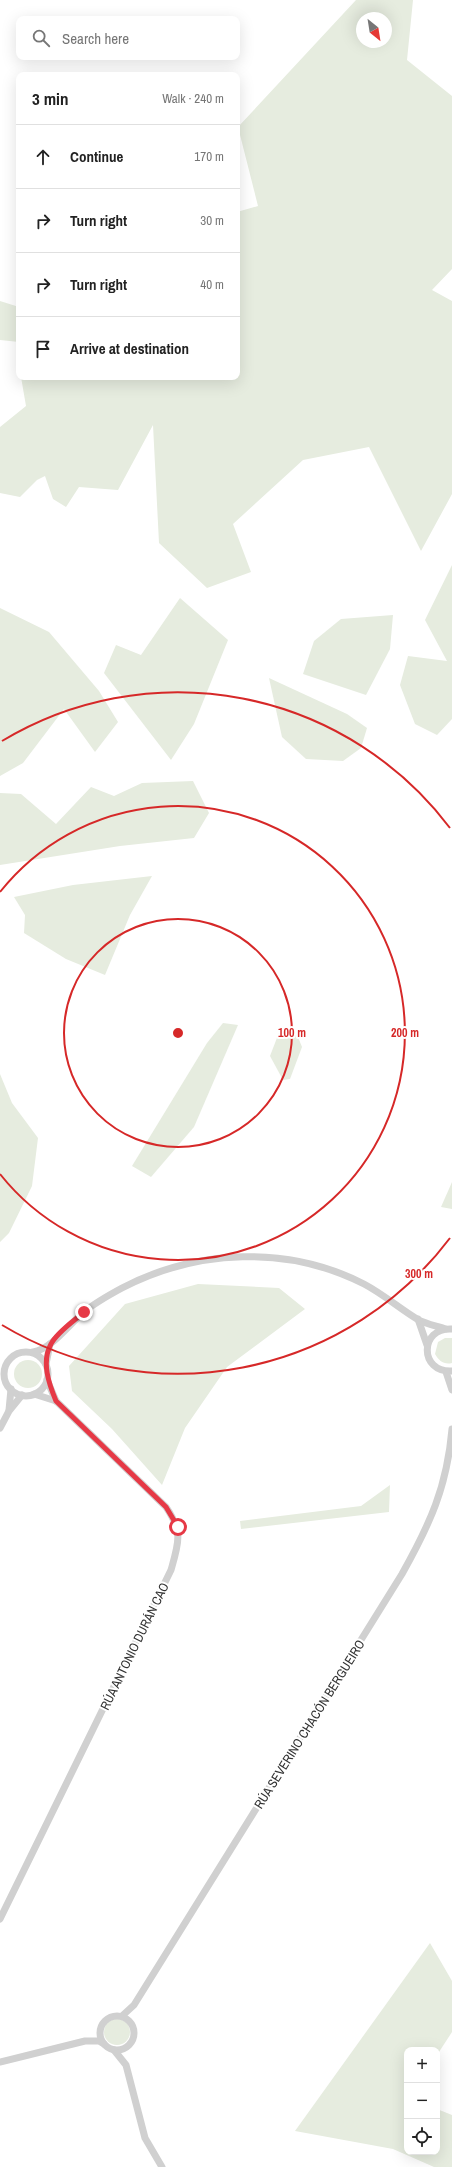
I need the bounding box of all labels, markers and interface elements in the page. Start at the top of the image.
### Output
north arrow [356,12,392,48]
search box [16,16,240,60]
icon: search [30,27,52,49]
text: Search here [62,28,129,49]
text: 3 min [32,87,68,110]
text: Walk · 240 m [162,90,224,107]
icon: ahead [32,146,54,168]
text: Continue [70,146,123,167]
text: 170 m [194,148,224,165]
icon: right [32,210,54,232]
text: Turn right [70,210,127,231]
text: 30 m [200,212,224,229]
icon: right [32,274,54,296]
text: Turn right [70,274,127,295]
text: 40 m [200,276,224,293]
icon: arrive [32,338,54,360]
text: Arrive at destination [70,338,189,359]
text: 100 m [278,1025,306,1041]
text: 200 m [391,1025,419,1041]
centre of rings [171,1026,185,1040]
text: 300 m [405,1266,433,1282]
route end [75,1303,93,1321]
route start [169,1518,187,1536]
street label: RÚA ANTONIO DURÁN CAO [96,1580,173,1713]
street label: RÚA SEVERINO CHACÓN BERGUEIRO [250,1637,369,1812]
map controls [404,2047,440,2155]
button: + [404,2047,440,2083]
button: − [404,2083,440,2119]
button: locate [404,2119,440,2155]

